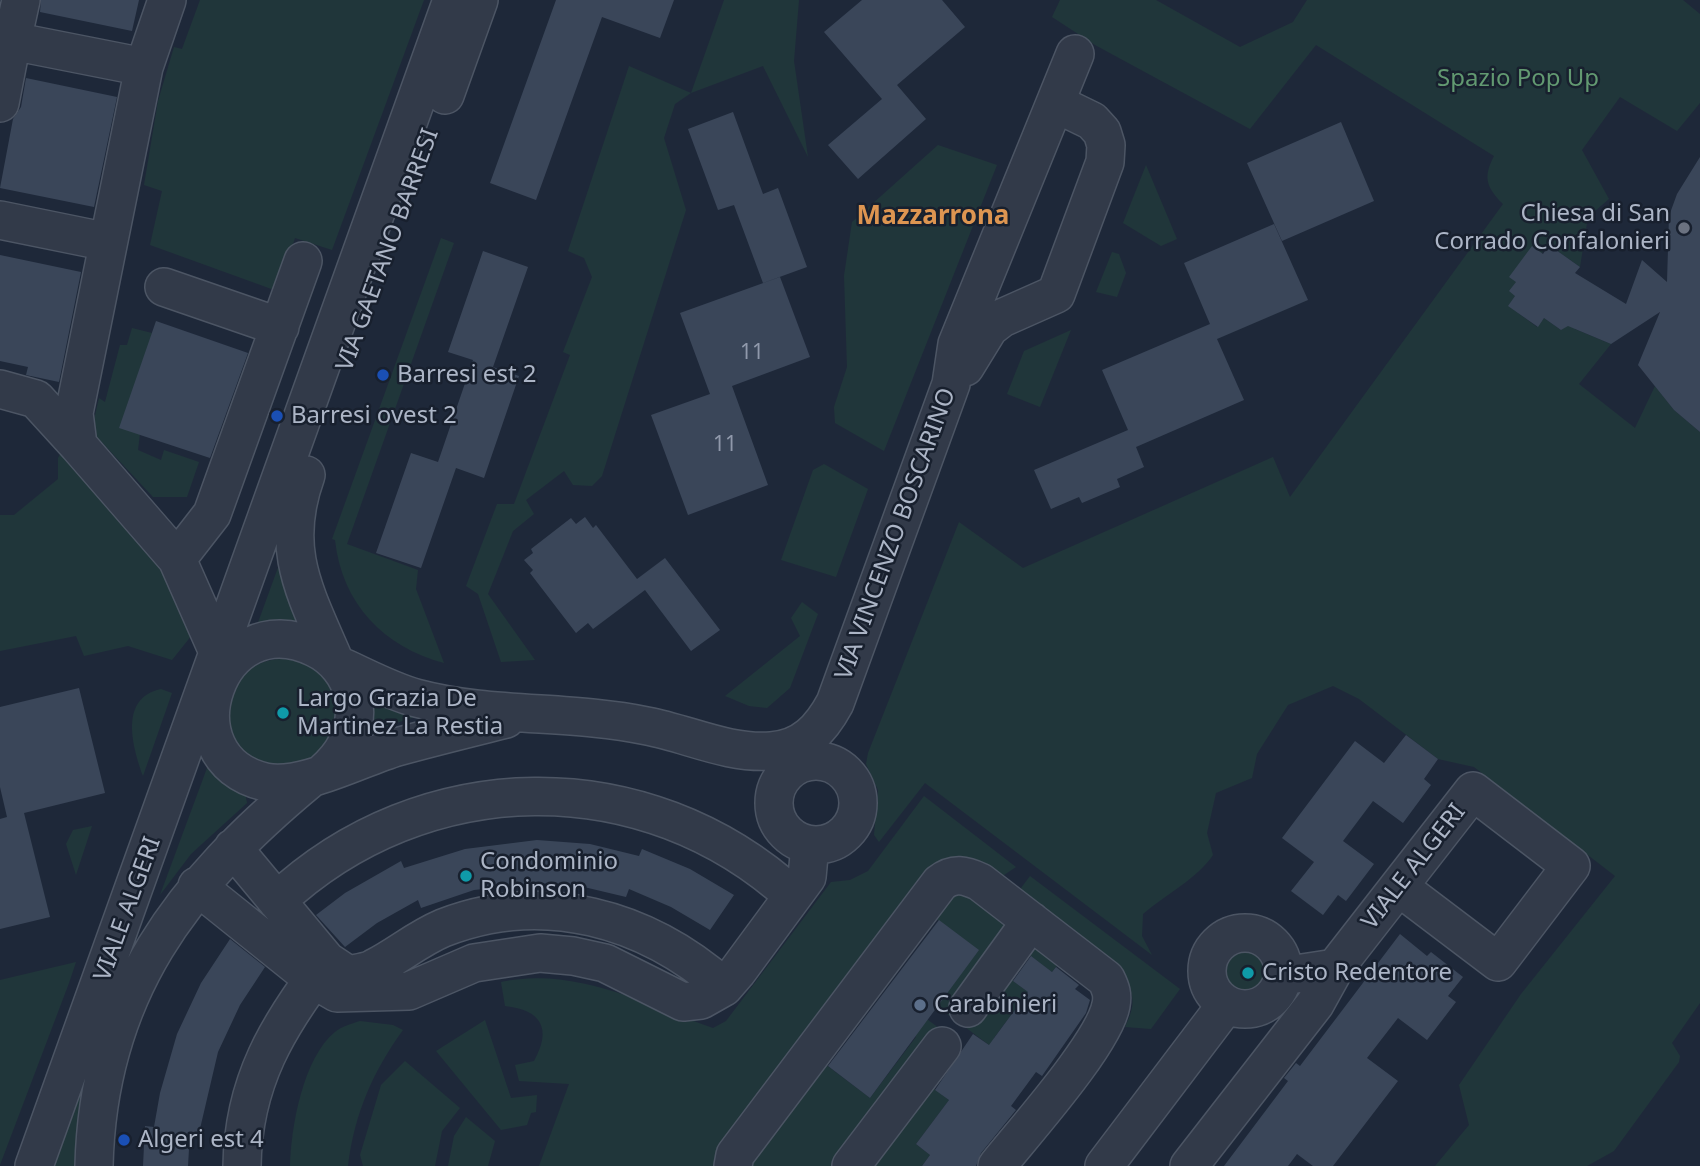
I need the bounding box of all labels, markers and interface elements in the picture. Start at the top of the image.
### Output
park label: Spazio Pop Up [1437,65,1599,93]
street label: VIA GAETANO BARRESI [331,125,445,375]
place label: Chiesa di San Corrado Confalonieri [1434,200,1670,256]
district label: Mazzarrona [857,201,1009,233]
marker: Chiesa di San Corrado Confalonieri [1676,220,1692,236]
house number: 11 [740,340,764,366]
place label: Barresi est 2 [397,361,537,389]
marker: Barresi est 2 [375,367,391,383]
street label: VIA VINCENZO BOSCARINO [830,384,962,684]
place label: Barresi ovest 2 [291,402,457,430]
marker: Barresi ovest 2 [269,408,285,424]
house number: 11 [713,432,737,458]
place label: Largo Grazia De Martinez La Restia [297,685,503,741]
marker: Largo Grazia De Martinez La Restia [275,705,291,721]
street label: VIALE ALGERI [1356,799,1472,935]
street label: VIALE ALGERI [89,833,167,985]
place label: Condominio Robinson [480,848,618,904]
marker: Condominio Robinson [458,868,474,884]
place label: Cristo Redentore [1262,959,1452,987]
marker: Cristo Redentore [1240,965,1256,981]
place label: Carabinieri [934,991,1057,1019]
marker: Carabinieri [912,997,928,1013]
place label: Algeri est 4 [138,1126,264,1154]
marker: Algeri est 4 [116,1132,132,1148]

